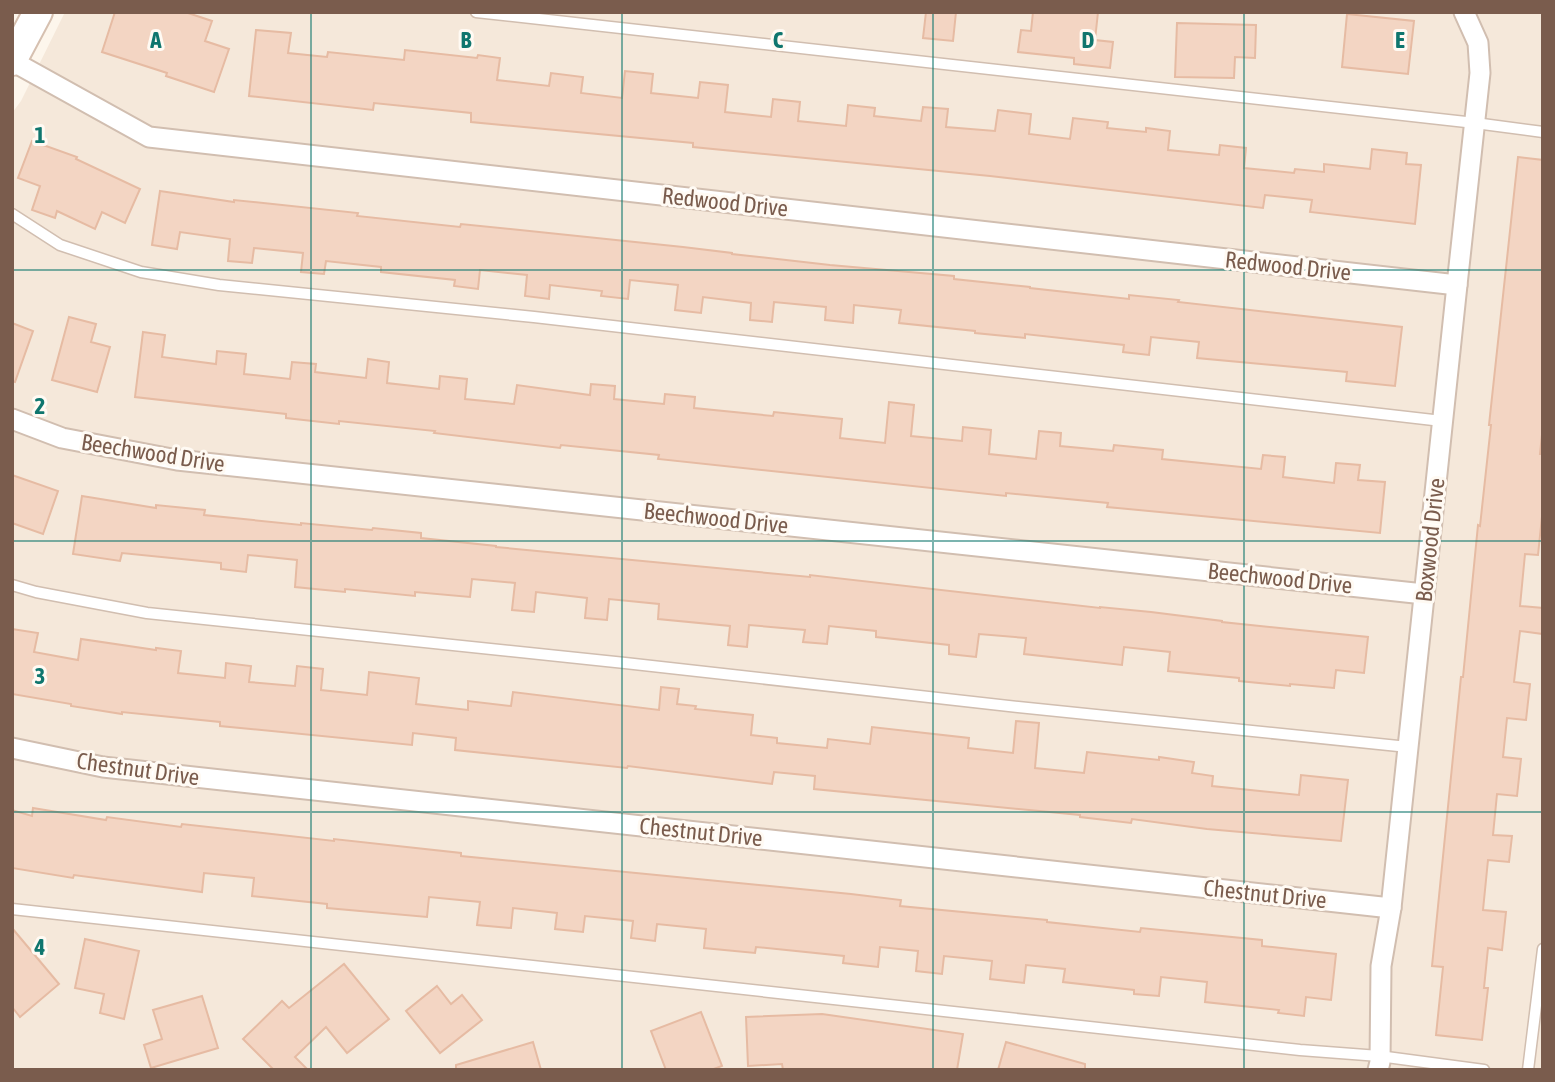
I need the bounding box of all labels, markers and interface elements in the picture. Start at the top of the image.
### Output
text: A [149,27,162,53]
text: B [461,27,472,53]
text: C [773,27,784,53]
text: D [1082,27,1095,53]
text: E [1395,27,1405,53]
text: 1 [35,122,46,148]
street label: Redwood Drive [661,182,789,222]
street label: Redwood Drive [1224,246,1352,286]
text: 2 [35,393,45,419]
street label: Beechwood Drive [79,429,227,477]
street label: Boxwood Drive [1411,477,1449,603]
street label: Beechwood Drive [643,497,789,539]
street label: Beechwood Drive [1207,557,1353,599]
text: 3 [35,663,45,689]
street label: Chestnut Drive [75,748,201,790]
street label: Chestnut Drive [638,813,764,851]
street label: Chestnut Drive [1202,875,1328,913]
text: 4 [34,934,46,960]

